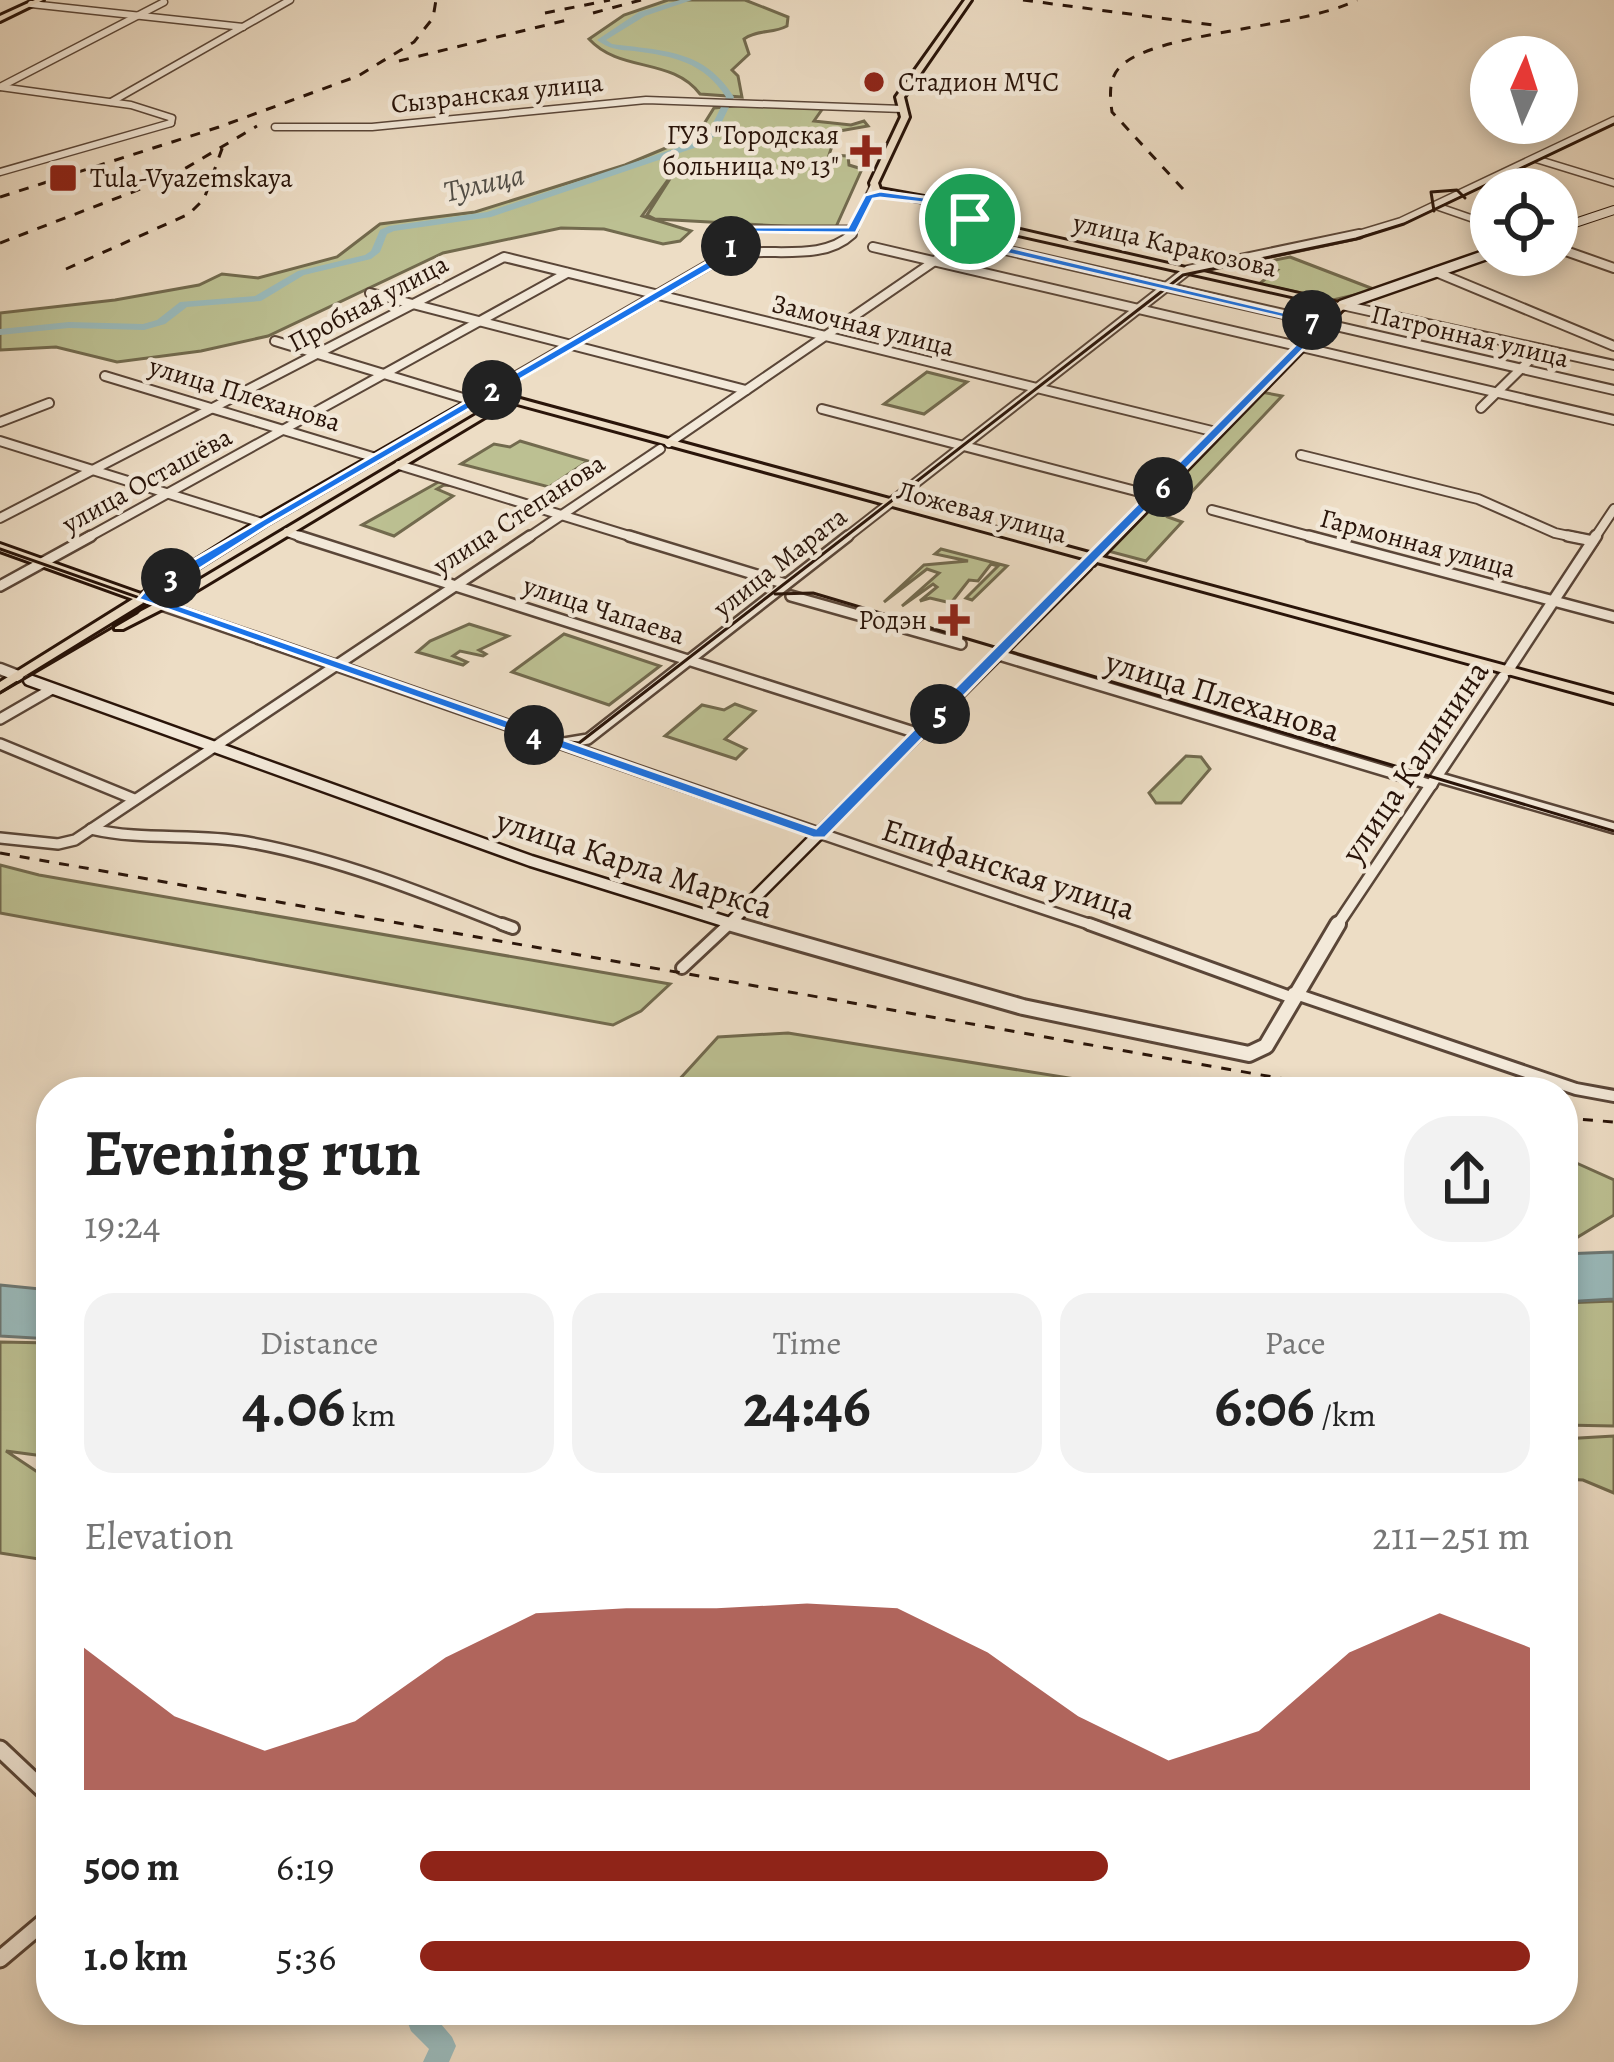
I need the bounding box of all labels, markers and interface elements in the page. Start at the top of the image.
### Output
north arrow [1470,36,1578,144]
map controls [1470,36,1578,276]
street label: Сызранская улица [389,64,605,122]
place label: Стадион МЧС [898,64,1059,100]
marker: Стадион МЧС [861,69,887,95]
place label: ГУЗ "Городская больница № 13" [662,117,839,184]
marker: ГУЗ "Городская больница № 13" [850,135,882,167]
water label: Тулица [440,154,528,212]
place label: Tula-Vyazemskaya [90,160,293,196]
marker: Tula-Vyazemskaya [47,162,79,194]
pin [919,168,1021,270]
button: locate [1470,168,1578,276]
icon: arrive [937,186,1003,252]
street label: улица Каракозова [1069,204,1281,286]
pin: 1 [701,216,761,276]
text: 1 [725,223,737,268]
street label: Пробная улица [282,245,455,360]
street label: Замочная улица [768,285,959,365]
pin: 7 [1282,290,1342,350]
street label: Патронная улица [1367,296,1573,376]
text: 7 [1305,297,1319,342]
street label: улица Плеханова [144,347,346,440]
pin: 2 [462,360,522,420]
text: 2 [484,367,500,412]
street label: улица Осташёва [55,418,239,542]
street label: улица Степанова [425,445,612,584]
pin: 6 [1133,457,1193,517]
text: 6 [1155,464,1171,509]
street label: Ложевая улица [893,472,1072,552]
street label: улица Марата [705,498,855,626]
street label: Гармонная улица [1316,500,1520,587]
pin: 3 [141,548,201,608]
text: 3 [164,555,178,600]
street label: улица Чапаева [518,567,690,653]
place label: Родэн [858,602,927,638]
marker: Родэн [938,604,970,636]
street label: улица Плеханова [1099,638,1346,753]
street label: улица Калинина [1329,650,1499,872]
pin: 5 [910,684,970,744]
text: 5 [933,691,947,736]
pin: 4 [504,705,564,765]
text: 4 [526,712,542,757]
street label: улица Карла Маркса [490,797,780,930]
street label: Епифанская улица [876,806,1142,931]
text: Evening run [84,1108,421,1198]
button: share [1404,1116,1530,1242]
text: 19:24 [84,1198,161,1251]
text: Distance [260,1320,378,1365]
text: Time [773,1320,841,1365]
text: Pace [1264,1320,1326,1365]
text: 4.06 [242,1365,345,1447]
text: 24:46 [743,1365,871,1447]
text: 6:06 [1214,1365,1315,1447]
text: km [345,1392,396,1437]
text: /km [1315,1392,1376,1437]
text: Elevation [84,1509,234,1562]
text: 211–251 m [1372,1509,1530,1562]
text: 500 m [84,1840,179,1893]
text: 6:19 [276,1840,334,1893]
text: 1.0 km [84,1930,188,1983]
text: 5:36 [276,1930,336,1983]

